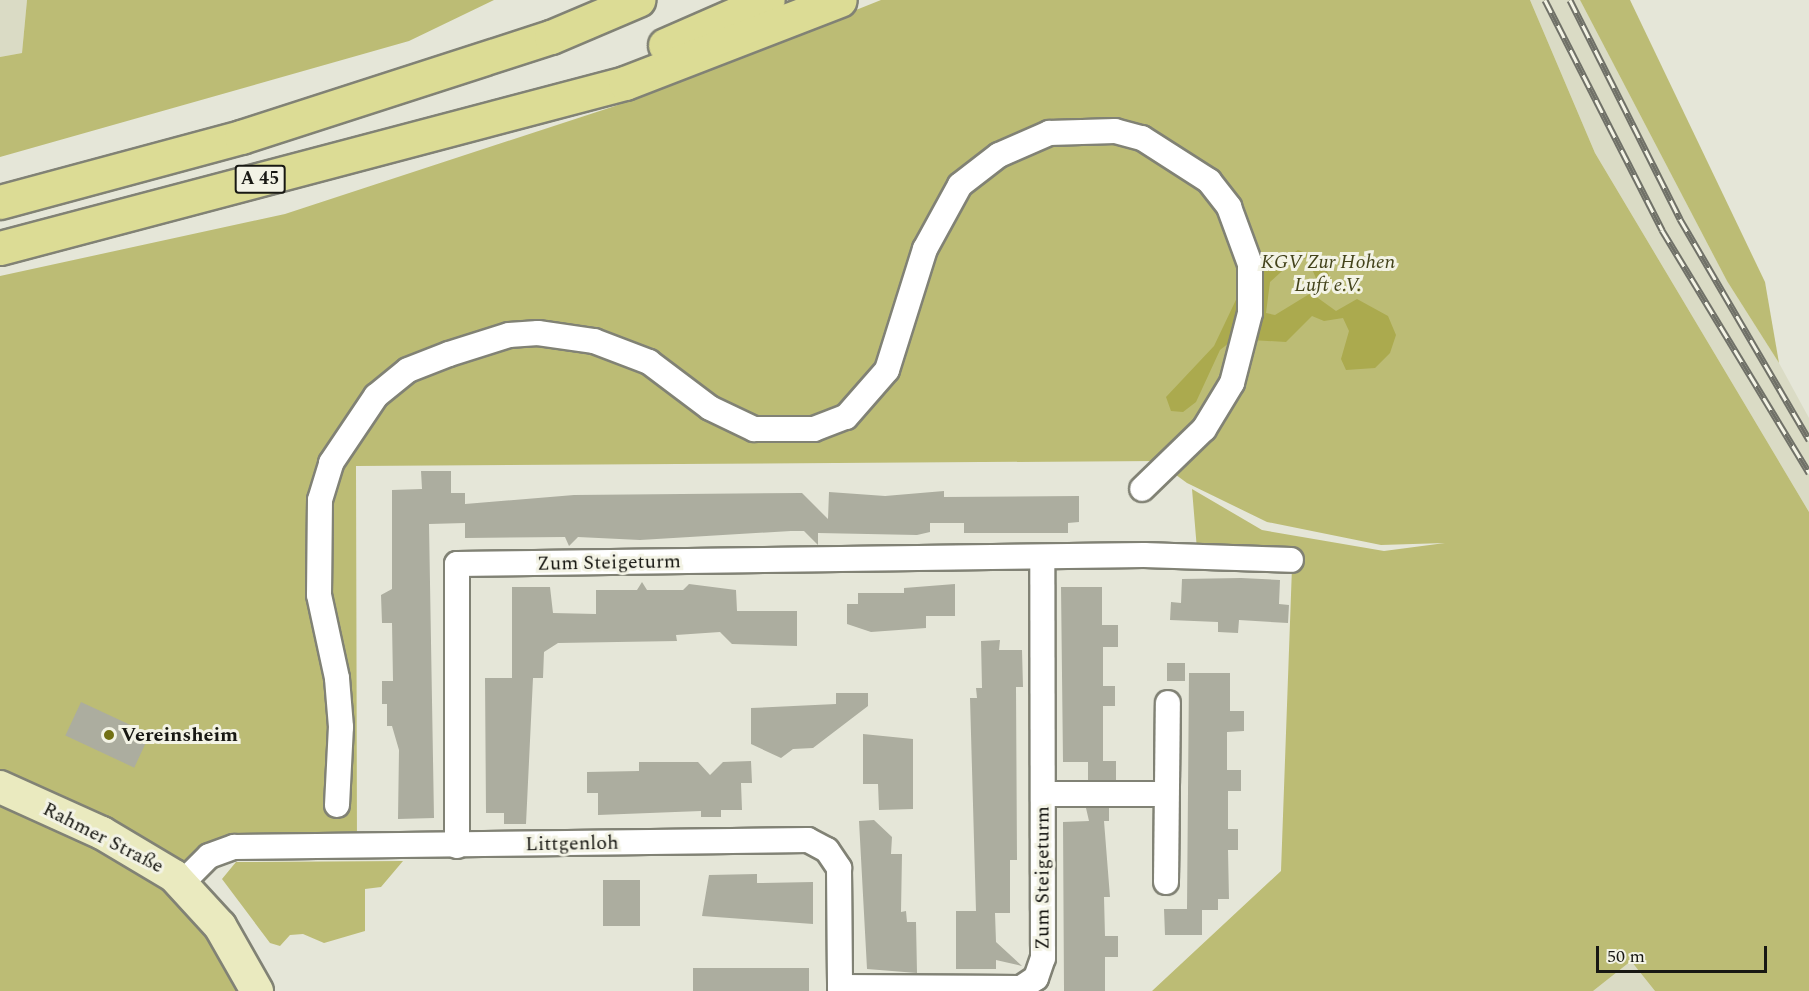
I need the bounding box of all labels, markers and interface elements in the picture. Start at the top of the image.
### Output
road number: A 45 [234,164,286,194]
park label: KGV Zur Hohen Luft e.V. [1261,251,1395,298]
street label: Zum Steigeturm [537,550,681,576]
place label: Vereinsheim [121,723,238,747]
marker: Vereinsheim [102,728,116,742]
street label: Rahmer Straße [39,797,167,879]
street label: Zum Steigeturm [1031,806,1055,950]
street label: Littgenloh [525,831,619,857]
scale bar [1599,934,1770,972]
text: 50 m [1607,943,1645,970]

